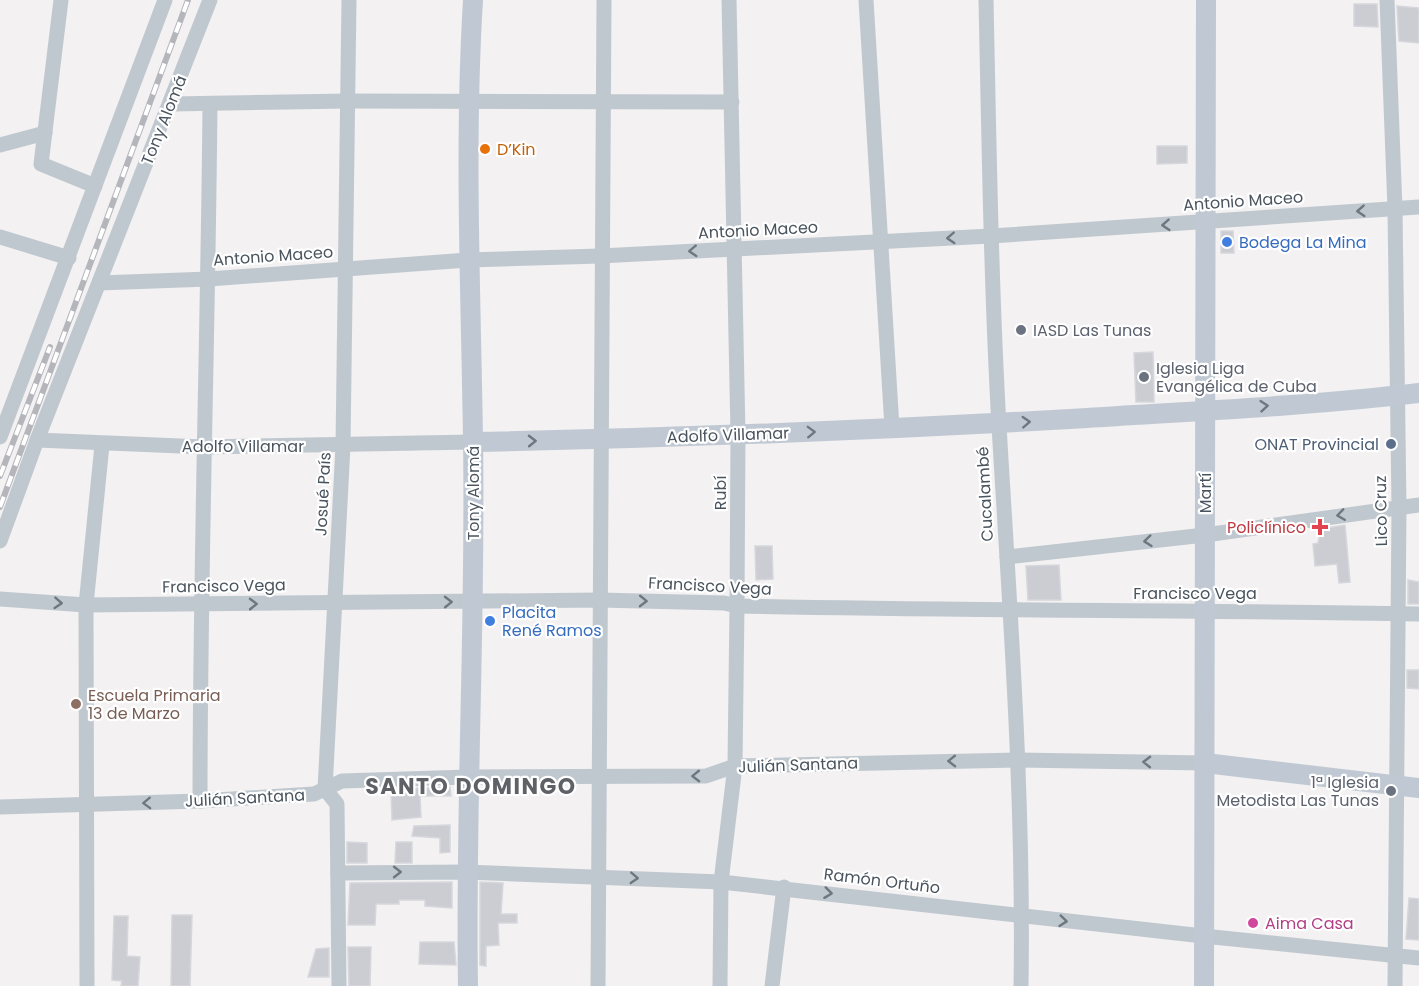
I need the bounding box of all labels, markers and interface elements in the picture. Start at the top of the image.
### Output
street label: Tony Alomá [136,72,192,168]
place label: D’Kin [497,138,536,161]
marker: D’Kin [478,142,492,156]
street label: Antonio Maceo [1182,185,1304,217]
one-way arrow [1356,204,1365,217]
street label: Antonio Maceo [697,215,819,245]
one-way arrow [1162,218,1171,231]
place label: Bodega La Mina [1239,231,1366,254]
one-way arrow [946,232,955,245]
marker: Bodega La Mina [1220,235,1234,249]
street label: Antonio Maceo [212,240,334,272]
one-way arrow [688,245,697,258]
place label: IASD Las Tunas [1033,319,1151,342]
marker: IASD Las Tunas [1014,323,1028,337]
place label: Iglesia Liga Evangélica de Cuba [1156,357,1317,398]
marker: Iglesia Liga Evangélica de Cuba [1137,370,1151,384]
one-way arrow [1259,400,1268,413]
one-way arrow [1022,415,1031,428]
street label: Adolfo Villamar [667,421,790,449]
one-way arrow [806,425,815,438]
place label: ONAT Provincial [1254,433,1379,456]
one-way arrow [527,434,536,447]
street label: Adolfo Villamar [182,435,304,458]
marker: ONAT Provincial [1384,437,1398,451]
street label: Tony Alomá [462,446,485,540]
street label: Cucalambé [971,446,999,542]
street label: Josué País [309,452,337,536]
street label: Martí [1194,473,1217,513]
street label: Lico Cruz [1369,475,1393,547]
street label: Rubí [709,476,732,510]
one-way arrow [1337,509,1346,521]
place label: Policlínico [1227,516,1306,539]
marker: Policlínico [1311,518,1329,536]
one-way arrow [1143,534,1153,547]
street label: Francisco Vega [648,571,772,601]
street label: Francisco Vega [162,573,286,599]
street label: Francisco Vega [1133,582,1257,605]
one-way arrow [639,595,648,607]
one-way arrow [444,596,453,608]
one-way arrow [54,597,63,610]
one-way arrow [249,598,258,610]
place label: Placita René Ramos [502,601,602,642]
marker: Placita René Ramos [483,614,497,628]
place label: Escuela Primaria 13 de Marzo [88,684,221,725]
marker: Escuela Primaria 13 de Marzo [69,697,83,711]
street label: Julián Santana [738,751,858,779]
one-way arrow [947,755,956,767]
one-way arrow [1142,755,1151,768]
one-way arrow [691,770,700,782]
district label: SANTO DOMINGO [365,771,577,802]
place label: 1ª Iglesia Metodista Las Tunas [1217,771,1379,812]
street label: Julián Santana [184,783,306,813]
marker: 1ª Iglesia Metodista Las Tunas [1384,784,1398,798]
one-way arrow [142,796,151,809]
street label: Ramón Ortuño [823,862,941,900]
one-way arrow [392,866,401,878]
one-way arrow [629,871,638,884]
one-way arrow [823,886,832,898]
place label: Aima Casa [1265,912,1354,935]
one-way arrow [1059,914,1068,926]
marker: Aima Casa [1246,916,1260,930]

